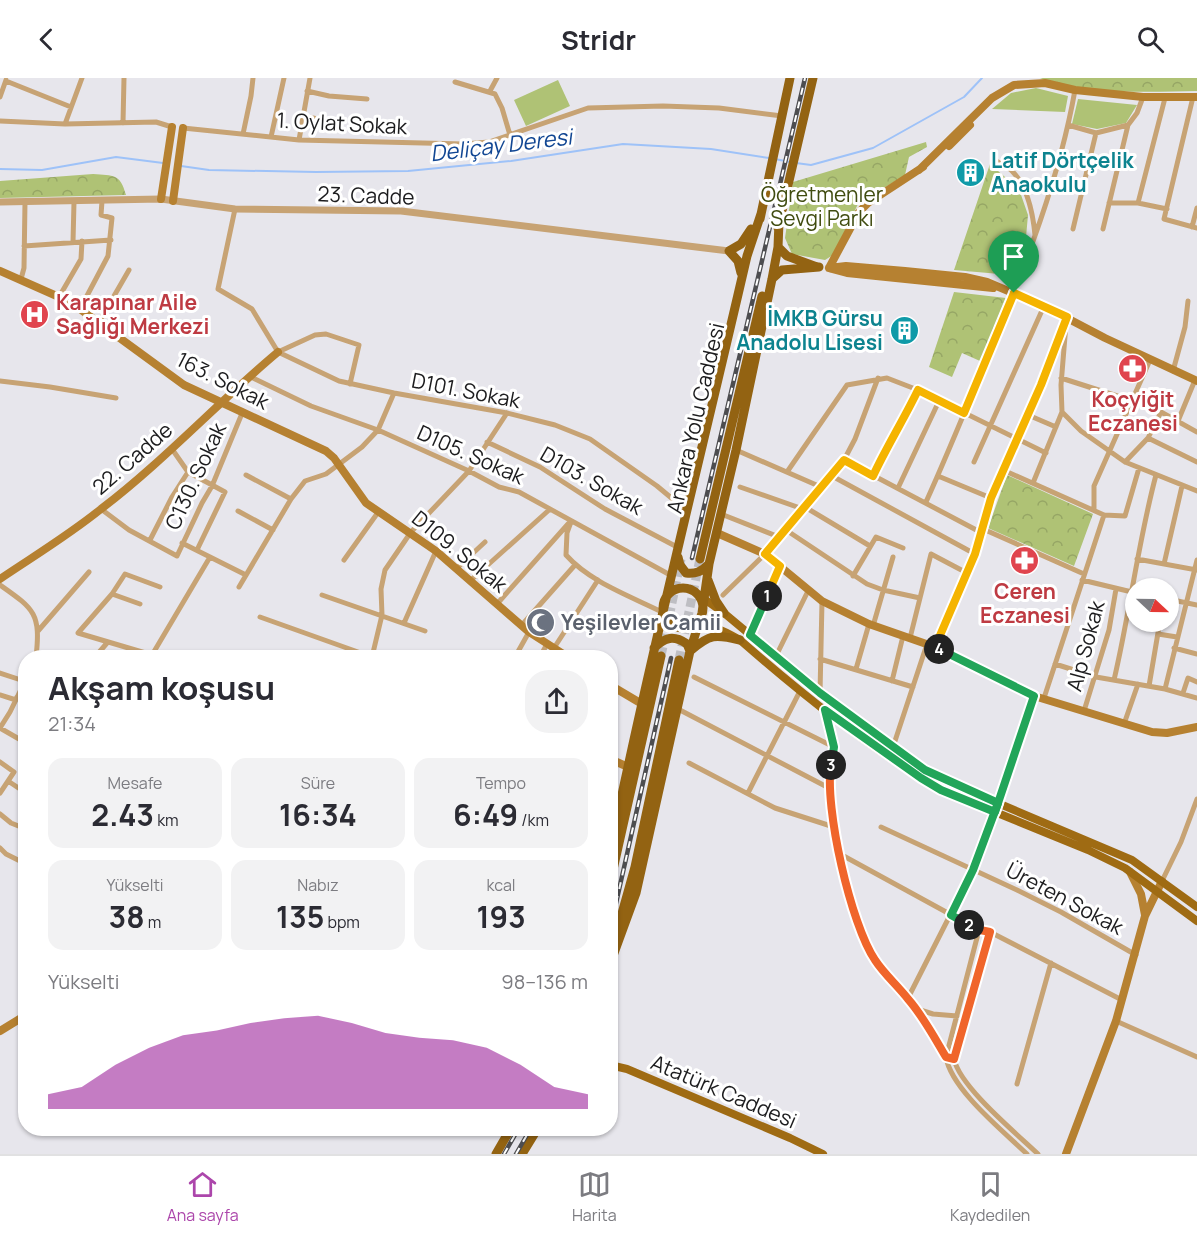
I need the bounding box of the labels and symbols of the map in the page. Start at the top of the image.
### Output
street label: 1. Oylat Sokak [276,106,408,140]
water label: Deliçay Deresi [428,121,576,169]
place label: Latif Dörtçelik Anaokulu [991,146,1134,198]
building icon: Latif Dörtçelik Anaokulu [954,156,986,188]
street label: 23. Cadde [317,179,415,211]
park label: Öğretmenler Sevgi Parkı [761,180,884,232]
pin [988,231,1039,293]
place label: Karapınar Aile Sağlığı Merkezi [56,288,209,340]
hospital icon: Karapınar Aile Sağlığı Merkezi [19,298,51,330]
place label: İMKB Gürsu Anadolu Lisesi [736,304,883,356]
building icon: İMKB Gürsu Anadolu Lisesi [888,314,920,346]
street label: Ankara Yolu Caddesi [659,320,731,516]
street label: 163. Sokak [172,345,275,415]
pharmacy icon: Koçyiğit Eczanesi [1117,352,1149,384]
street label: D101. Sokak [409,366,523,414]
place label: Koçyiğit Eczanesi [1088,385,1178,437]
street label: 22. Cadde [86,416,178,500]
street label: C130. Sokak [158,417,232,534]
street label: D105. Sokak [413,418,530,490]
street label: D103. Sokak [536,439,649,521]
street label: D109. Sokak [406,504,514,598]
pharmacy icon: Ceren Eczanesi [1009,544,1041,576]
place label: Ceren Eczanesi [980,577,1070,629]
north arrow [1125,578,1179,632]
pin: 1 [752,581,782,611]
street label: Alp Sokak [1059,597,1111,694]
mosque icon: Yeşilevler Camii [524,606,556,638]
place label: Yeşilevler Camii [561,608,721,636]
pin: 4 [924,634,954,664]
pin: 3 [816,750,846,780]
street label: Üreten Sokak [1002,855,1129,941]
pin: 2 [954,910,984,940]
street label: Atatürk Caddesi [647,1048,801,1134]

